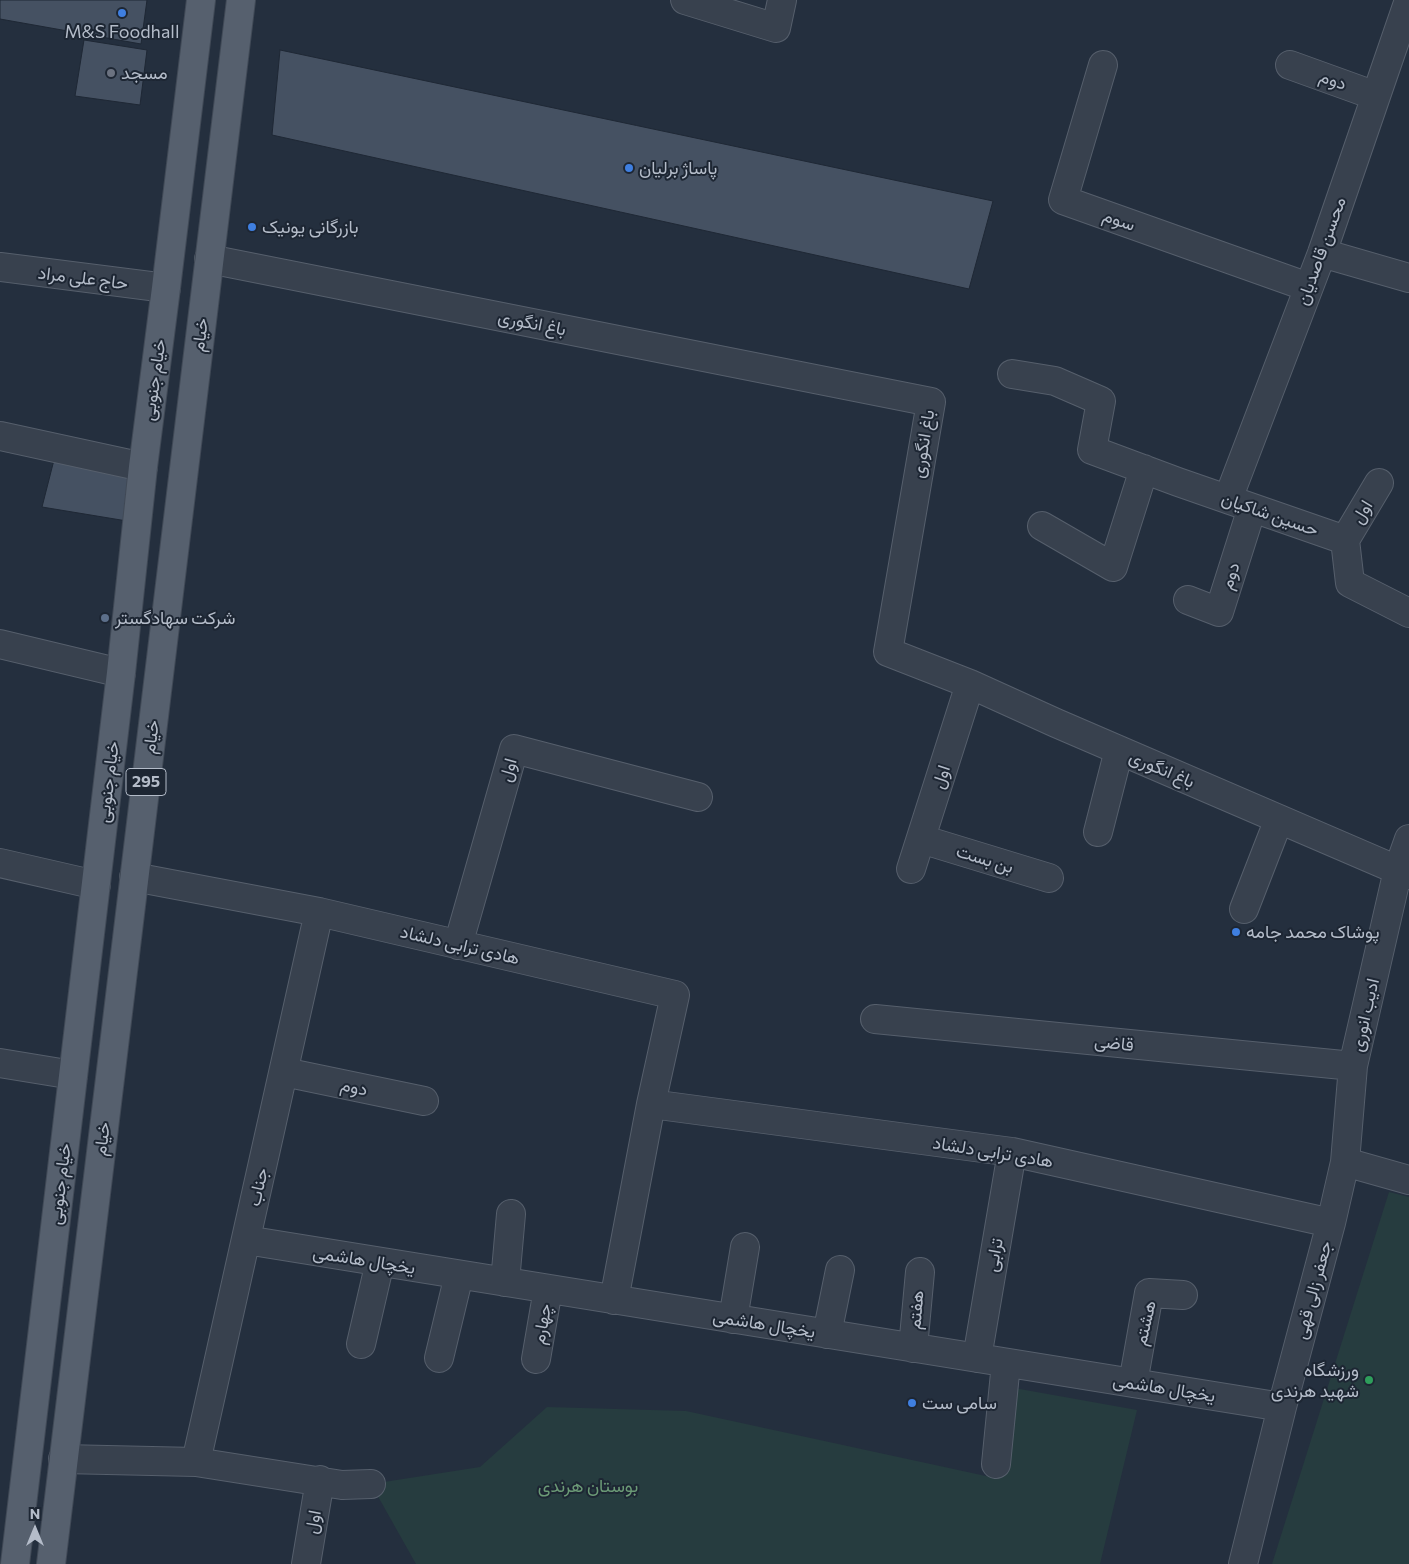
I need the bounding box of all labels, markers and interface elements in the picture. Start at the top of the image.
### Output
marker: M&S Foodhall [116,7,128,19]
place label: M&S Foodhall [65,21,179,43]
place label: مسجد [121,62,168,84]
street label: دوم [1316,65,1350,95]
marker: مسجد [105,67,117,79]
place label: پاساژ برلیان [639,157,717,179]
marker: پاساژ برلیان [623,162,635,174]
street label: محسن قاصدیان [1291,194,1351,308]
street label: سوم [1100,204,1138,236]
place label: بازرگانی یونیک [262,216,359,238]
marker: بازرگانی یونیک [246,221,258,233]
street label: حاج علی مراد [37,262,129,294]
street label: باغ انگوری [496,306,568,340]
street label: خیام [187,317,213,353]
street label: خیام جنوبی [138,338,170,422]
street label: باغ انگوری [907,408,939,480]
street label: حسین شاکیان [1219,487,1321,541]
street label: اول [1347,496,1377,528]
street label: دوم [1216,560,1244,592]
place label: شرکت سهادگستر [115,607,236,629]
marker: شرکت سهادگستر [99,612,111,624]
street label: خیام [138,719,164,755]
street label: خیام جنوبی [92,740,124,824]
street label: باغ انگوری [1126,746,1198,792]
street label: اول [494,756,522,784]
street label: اول [927,762,955,792]
road number: 295 [126,769,166,796]
street label: بن بست [954,840,1016,878]
street label: هادی ترابی دلشاد [398,921,522,969]
place label: پوشاک محمد جامه [1246,921,1380,943]
marker: پوشاک محمد جامه [1230,926,1242,938]
street label: ادیب انوری [1346,976,1384,1054]
street label: قاضی [1093,1030,1135,1056]
street label: دوم [338,1074,370,1100]
street label: خیام [89,1121,115,1157]
street label: هادی ترابی دلشاد [931,1132,1055,1172]
street label: خیام جنوبی [44,1142,76,1226]
street label: جناب [243,1166,273,1208]
street label: ترابی [980,1236,1008,1274]
street label: جعفر زالی قهی [1290,1239,1336,1341]
street label: یخچال هاشمی [311,1241,417,1279]
street label: هفتم [904,1289,928,1331]
street label: هشتم [1129,1298,1161,1348]
street label: چهارم [528,1302,556,1346]
street label: یخچال هاشمی [711,1305,817,1343]
place label: ورزشگاه شهید هرندی [1271,1359,1359,1402]
street label: یخچال هاشمی [1111,1369,1217,1407]
marker: ورزشگاه شهید هرندی [1363,1374,1375,1386]
place label: سامی ست [922,1392,997,1414]
marker: سامی ست [906,1397,918,1409]
park label: بوستان هرندی [538,1475,638,1497]
north arrow [10,1504,60,1554]
text: N [30,1505,40,1522]
street label: اول [300,1508,326,1536]

